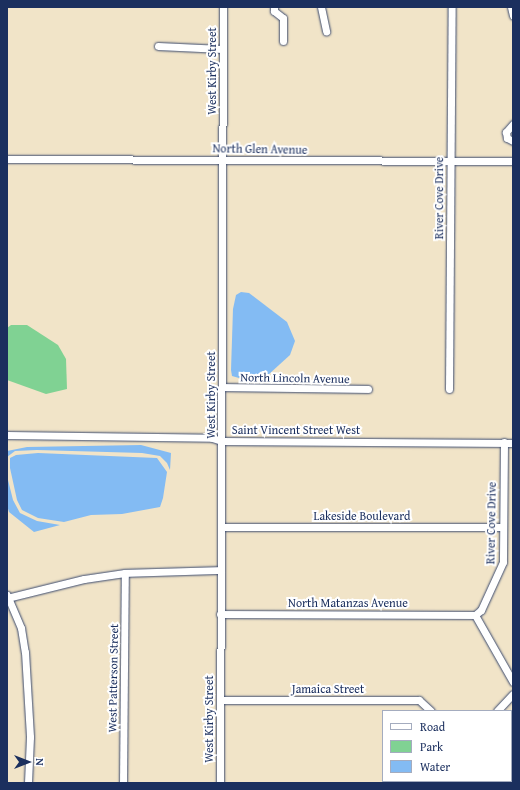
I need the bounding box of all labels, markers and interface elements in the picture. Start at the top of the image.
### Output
street label: West Kirby Street [205,27,219,115]
street label: North Glen Avenue [212,141,308,157]
street label: River Cove Drive [432,157,446,239]
street label: West Kirby Street [204,351,218,439]
street label: North Lincoln Avenue [240,370,350,386]
street label: Saint Vincent Street West [232,423,360,437]
street label: River Cove Drive [483,482,499,564]
street label: Lakeside Boulevard [314,509,410,523]
street label: North Matanzas Avenue [288,596,408,610]
street label: West Patterson Street [105,623,121,733]
street label: West Kirby Street [202,675,216,763]
street label: Jamaica Street [292,682,364,696]
legend [382,710,512,782]
text: Road [420,718,445,735]
text: Park [420,738,443,755]
north arrow [8,742,48,782]
text: N [32,758,48,766]
text: Water [420,758,450,775]

